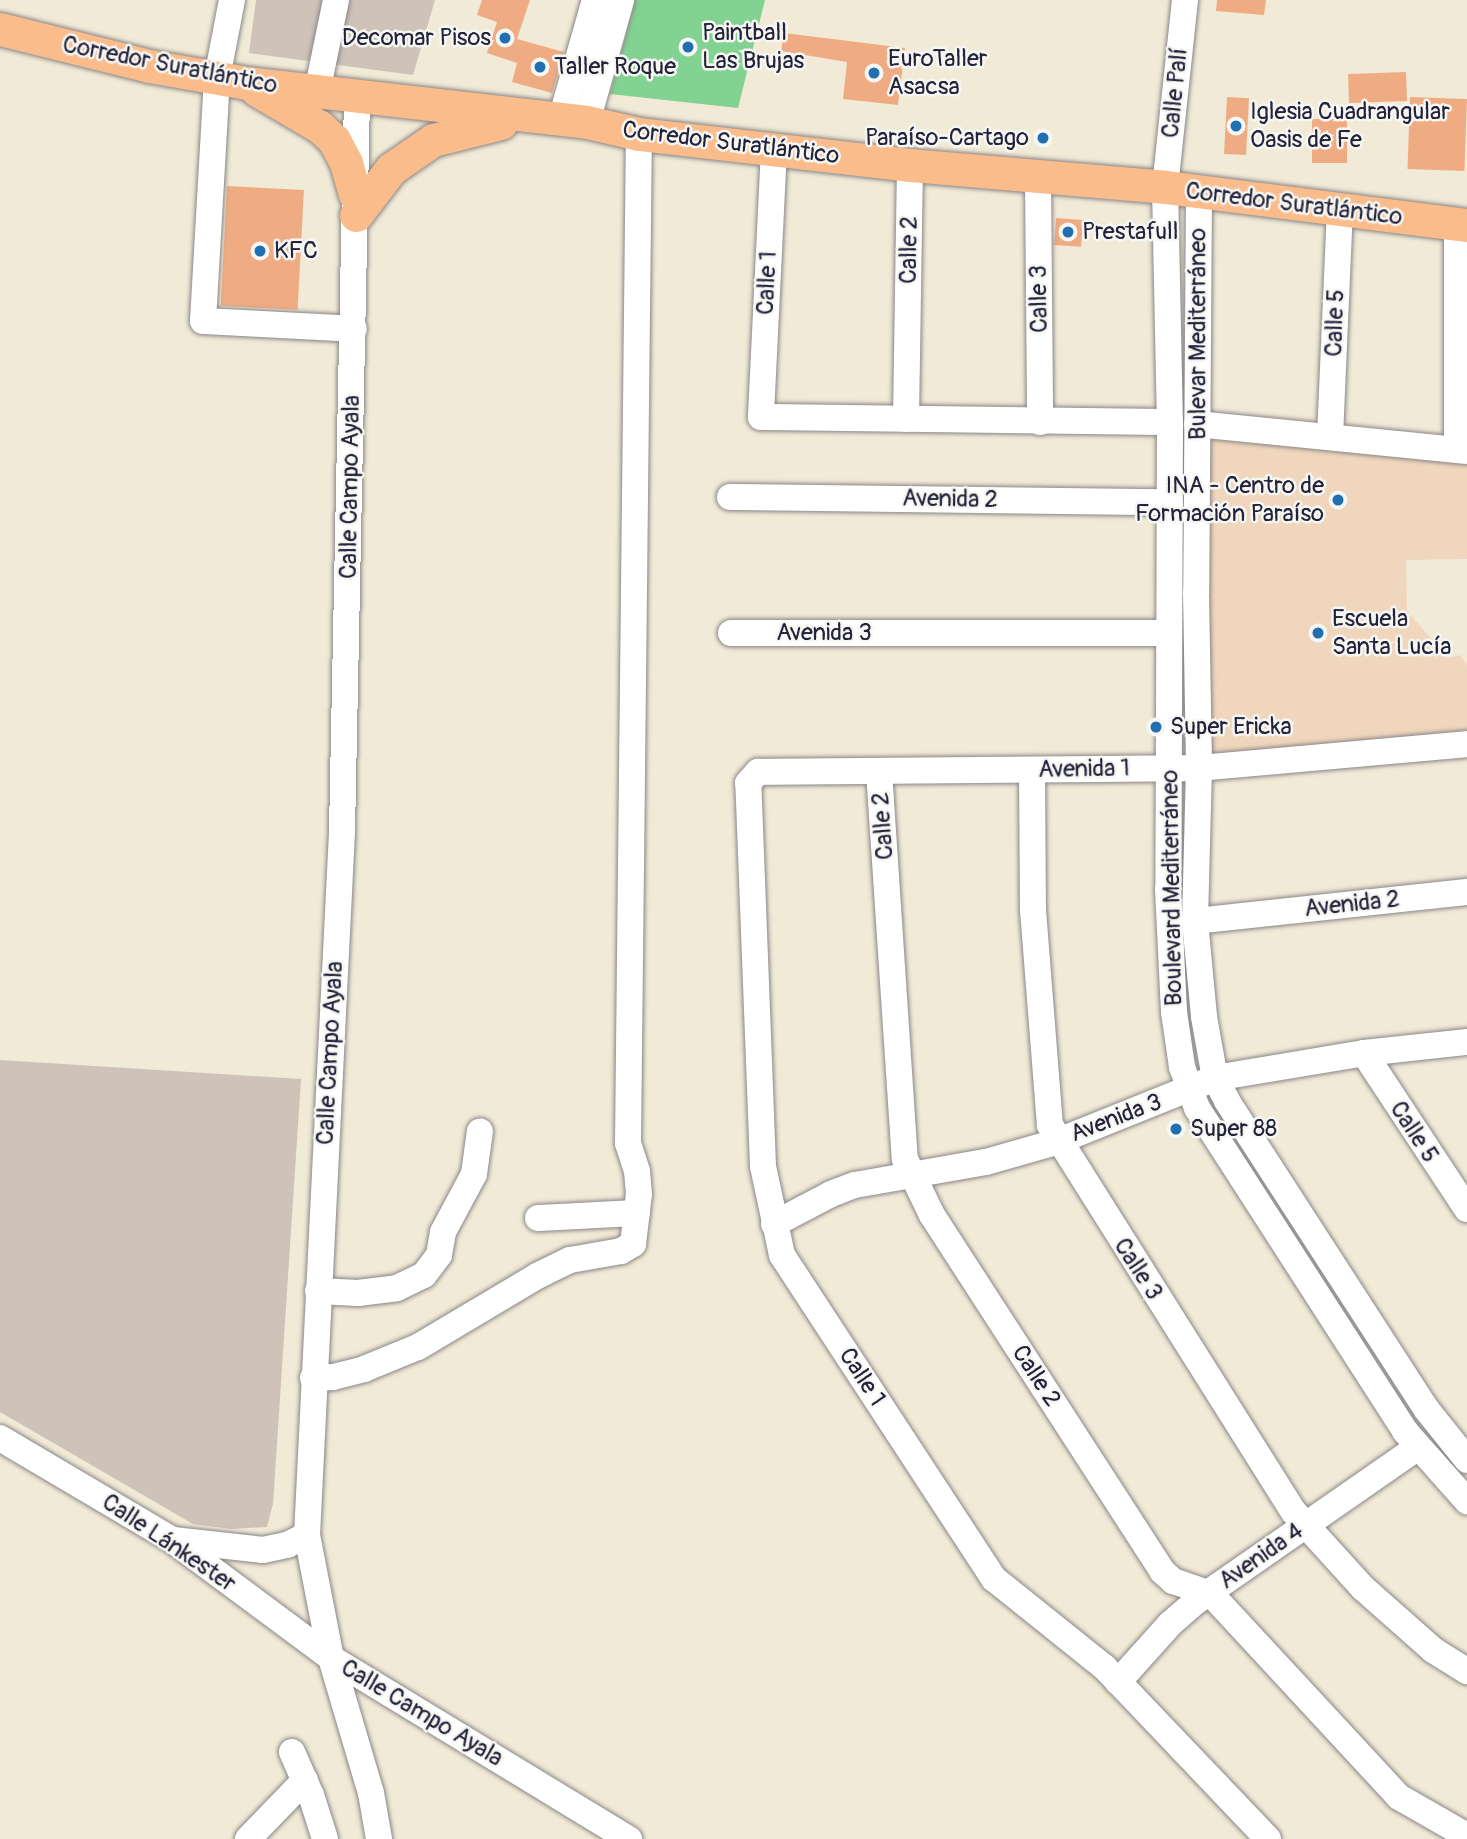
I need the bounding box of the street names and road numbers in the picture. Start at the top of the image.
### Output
street label: Corredor Suratlántico [60,30,280,100]
street label: Calle Palí [1156,47,1194,139]
street label: Corredor Suratlántico [621,115,841,171]
street label: Corredor Suratlántico [1184,176,1404,232]
street label: Calle 2 [894,216,924,284]
street label: Bulevar Mediterráneo [1184,228,1212,440]
street label: Calle 1 [751,250,783,316]
street label: Calle 3 [1024,265,1054,333]
street label: Calle 5 [1319,289,1351,357]
street label: Calle Campo Ayala [334,395,366,579]
street label: Avenida 2 [902,484,998,514]
street label: Avenida 3 [776,619,872,647]
street label: Avenida 1 [1038,754,1130,784]
street label: Boulevard Mediterráneo [1156,770,1188,1006]
street label: Calle 2 [866,791,900,861]
street label: Avenida 2 [1303,885,1401,923]
street label: Calle Campo Ayala [311,960,349,1146]
street label: Avenida 3 [1066,1087,1166,1149]
street label: Calle 5 [1384,1096,1444,1168]
street label: Calle 3 [1107,1233,1169,1305]
street label: Calle 2 [1005,1340,1067,1412]
street label: Calle 1 [833,1342,891,1412]
street label: Calle Lánkester [97,1488,241,1598]
street label: Avenida 4 [1213,1517,1309,1595]
street label: Calle Campo Ayala [336,1653,508,1773]

